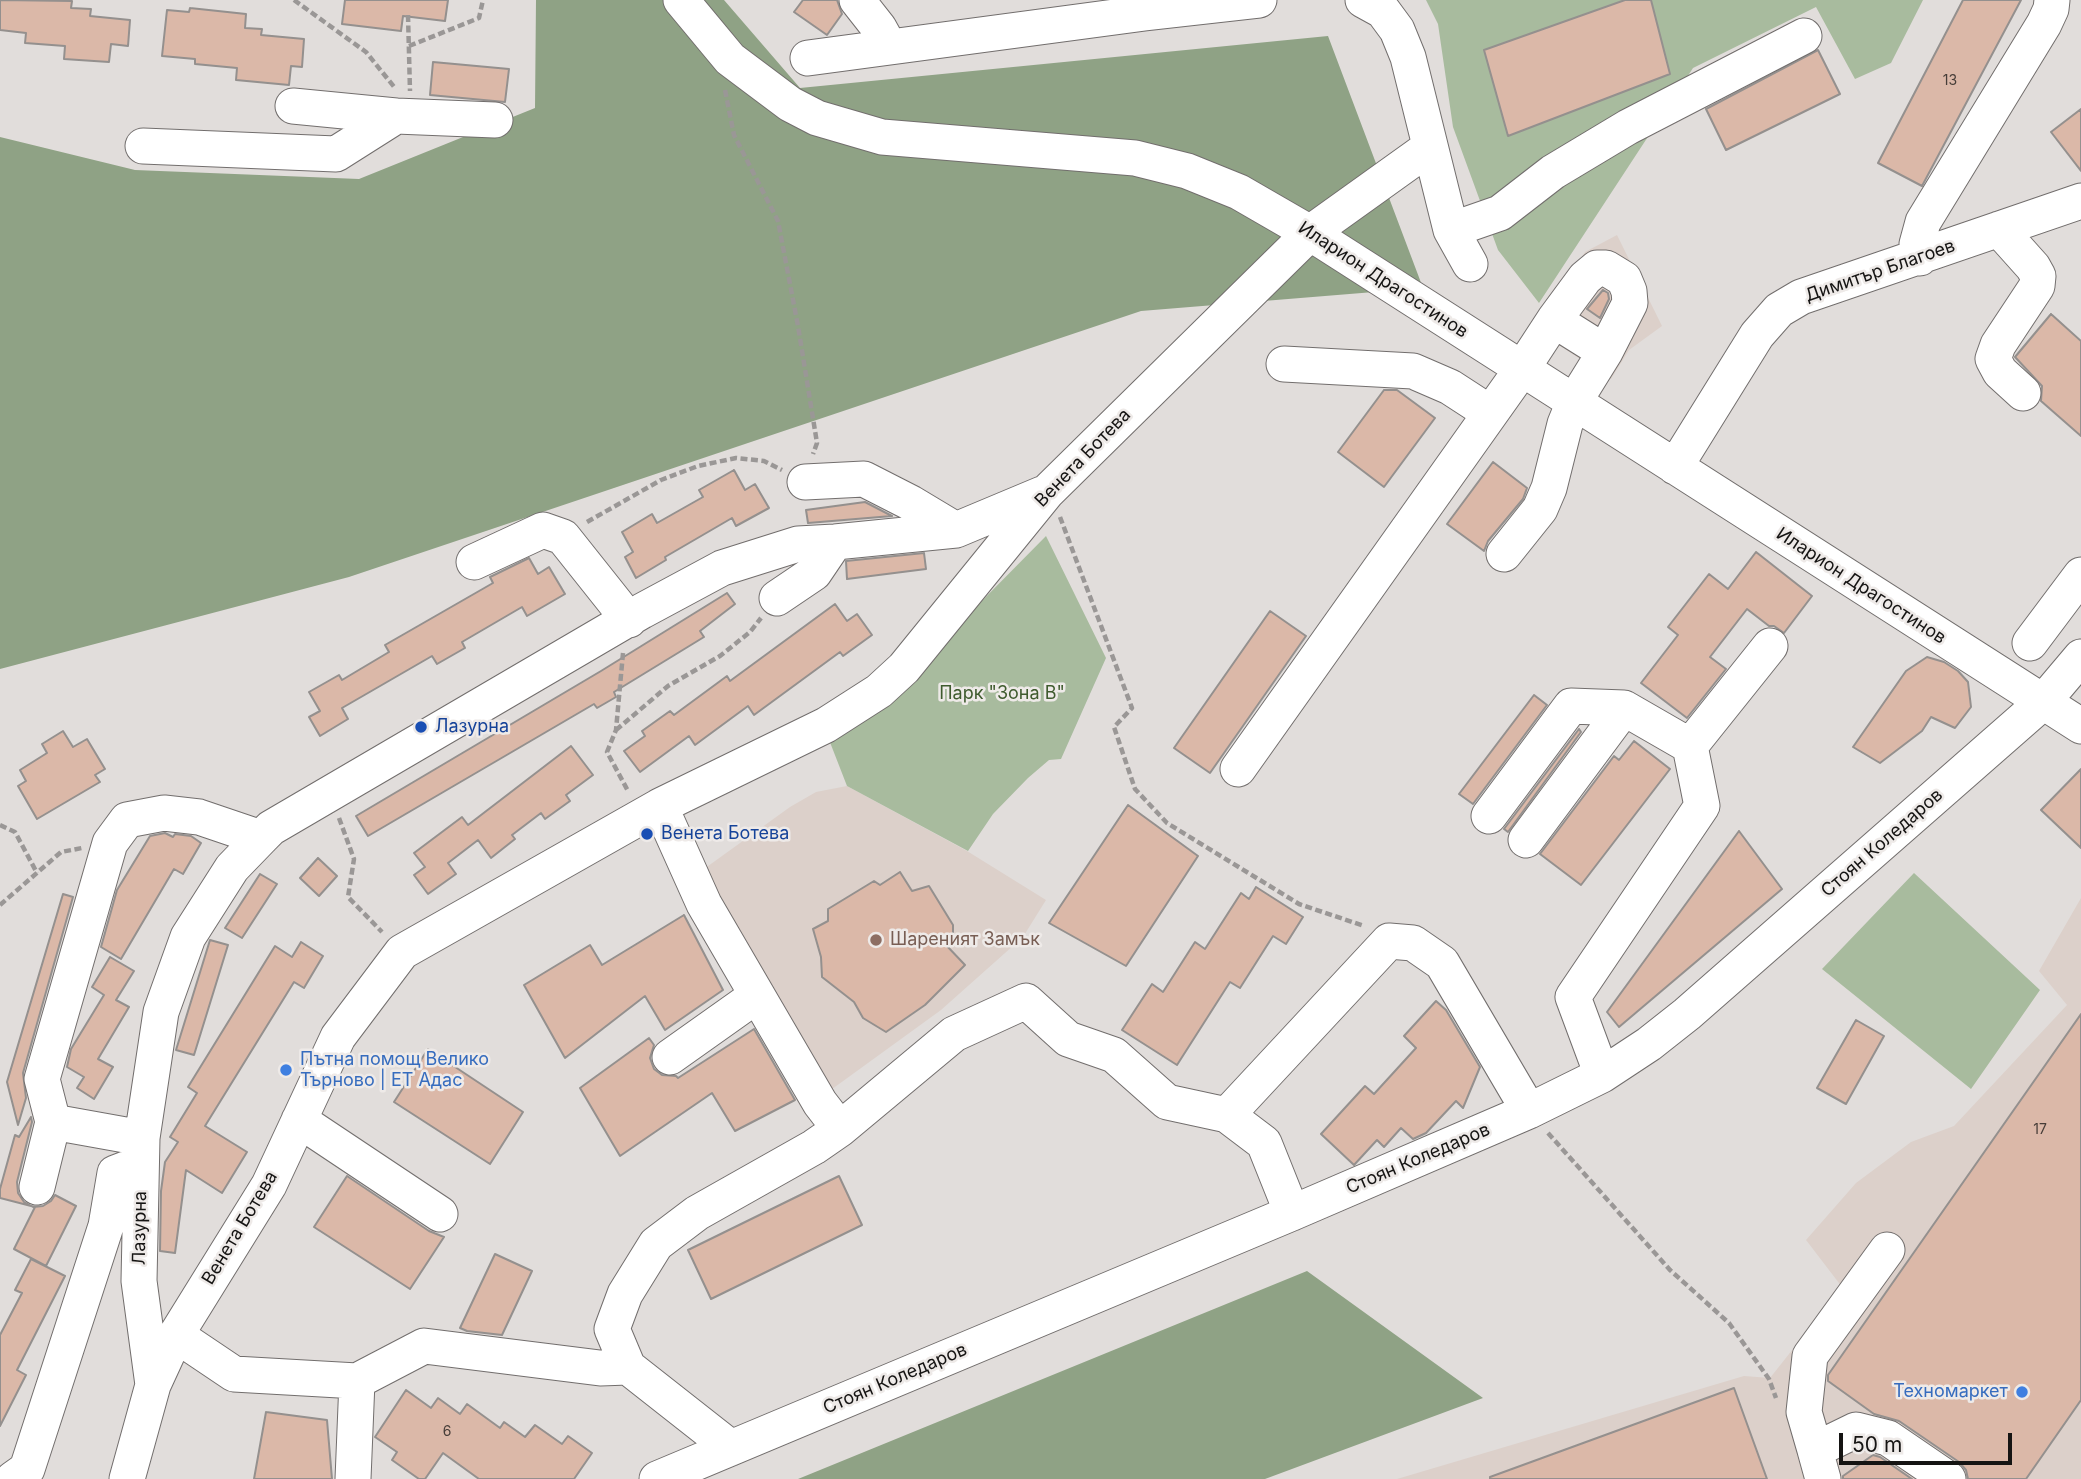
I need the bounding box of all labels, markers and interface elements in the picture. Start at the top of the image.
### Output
house number: 13 [1943,73,1957,89]
street label: Иларион Драгостинов [1294,217,1472,343]
street label: Димитър Благоев [1802,235,1958,307]
street label: Венета Ботева [1031,404,1135,512]
street label: Иларион Драгостинов [1772,523,1950,649]
park label: Парк "Зона В" [939,683,1065,705]
place label: Лазурна [435,716,509,738]
marker: Лазурна [413,719,429,735]
street label: Стоян Коледаров [1817,784,1947,902]
place label: Венета Ботева [661,823,789,845]
marker: Венета Ботева [639,826,655,842]
place label: Шареният Замък [890,929,1040,951]
marker: Шареният Замък [868,932,884,948]
place label: Пътна помощ Велико Търново | ЕТ Адас [300,1049,489,1092]
marker: Пътна помощ Велико Търново | ЕТ Адас [278,1062,294,1078]
street label: Стоян Коледаров [1343,1119,1493,1199]
house number: 17 [2033,1122,2047,1138]
street label: Венета Ботева [198,1167,282,1289]
street label: Лазурна [129,1191,151,1265]
street label: Стоян Коледаров [820,1339,970,1419]
place label: Техномаркет [1893,1381,2008,1403]
marker: Техномаркет [2014,1384,2030,1400]
scale bar [1843,1420,2016,1464]
house number: 6 [443,1424,451,1440]
text: 50 m [1852,1432,1902,1457]

